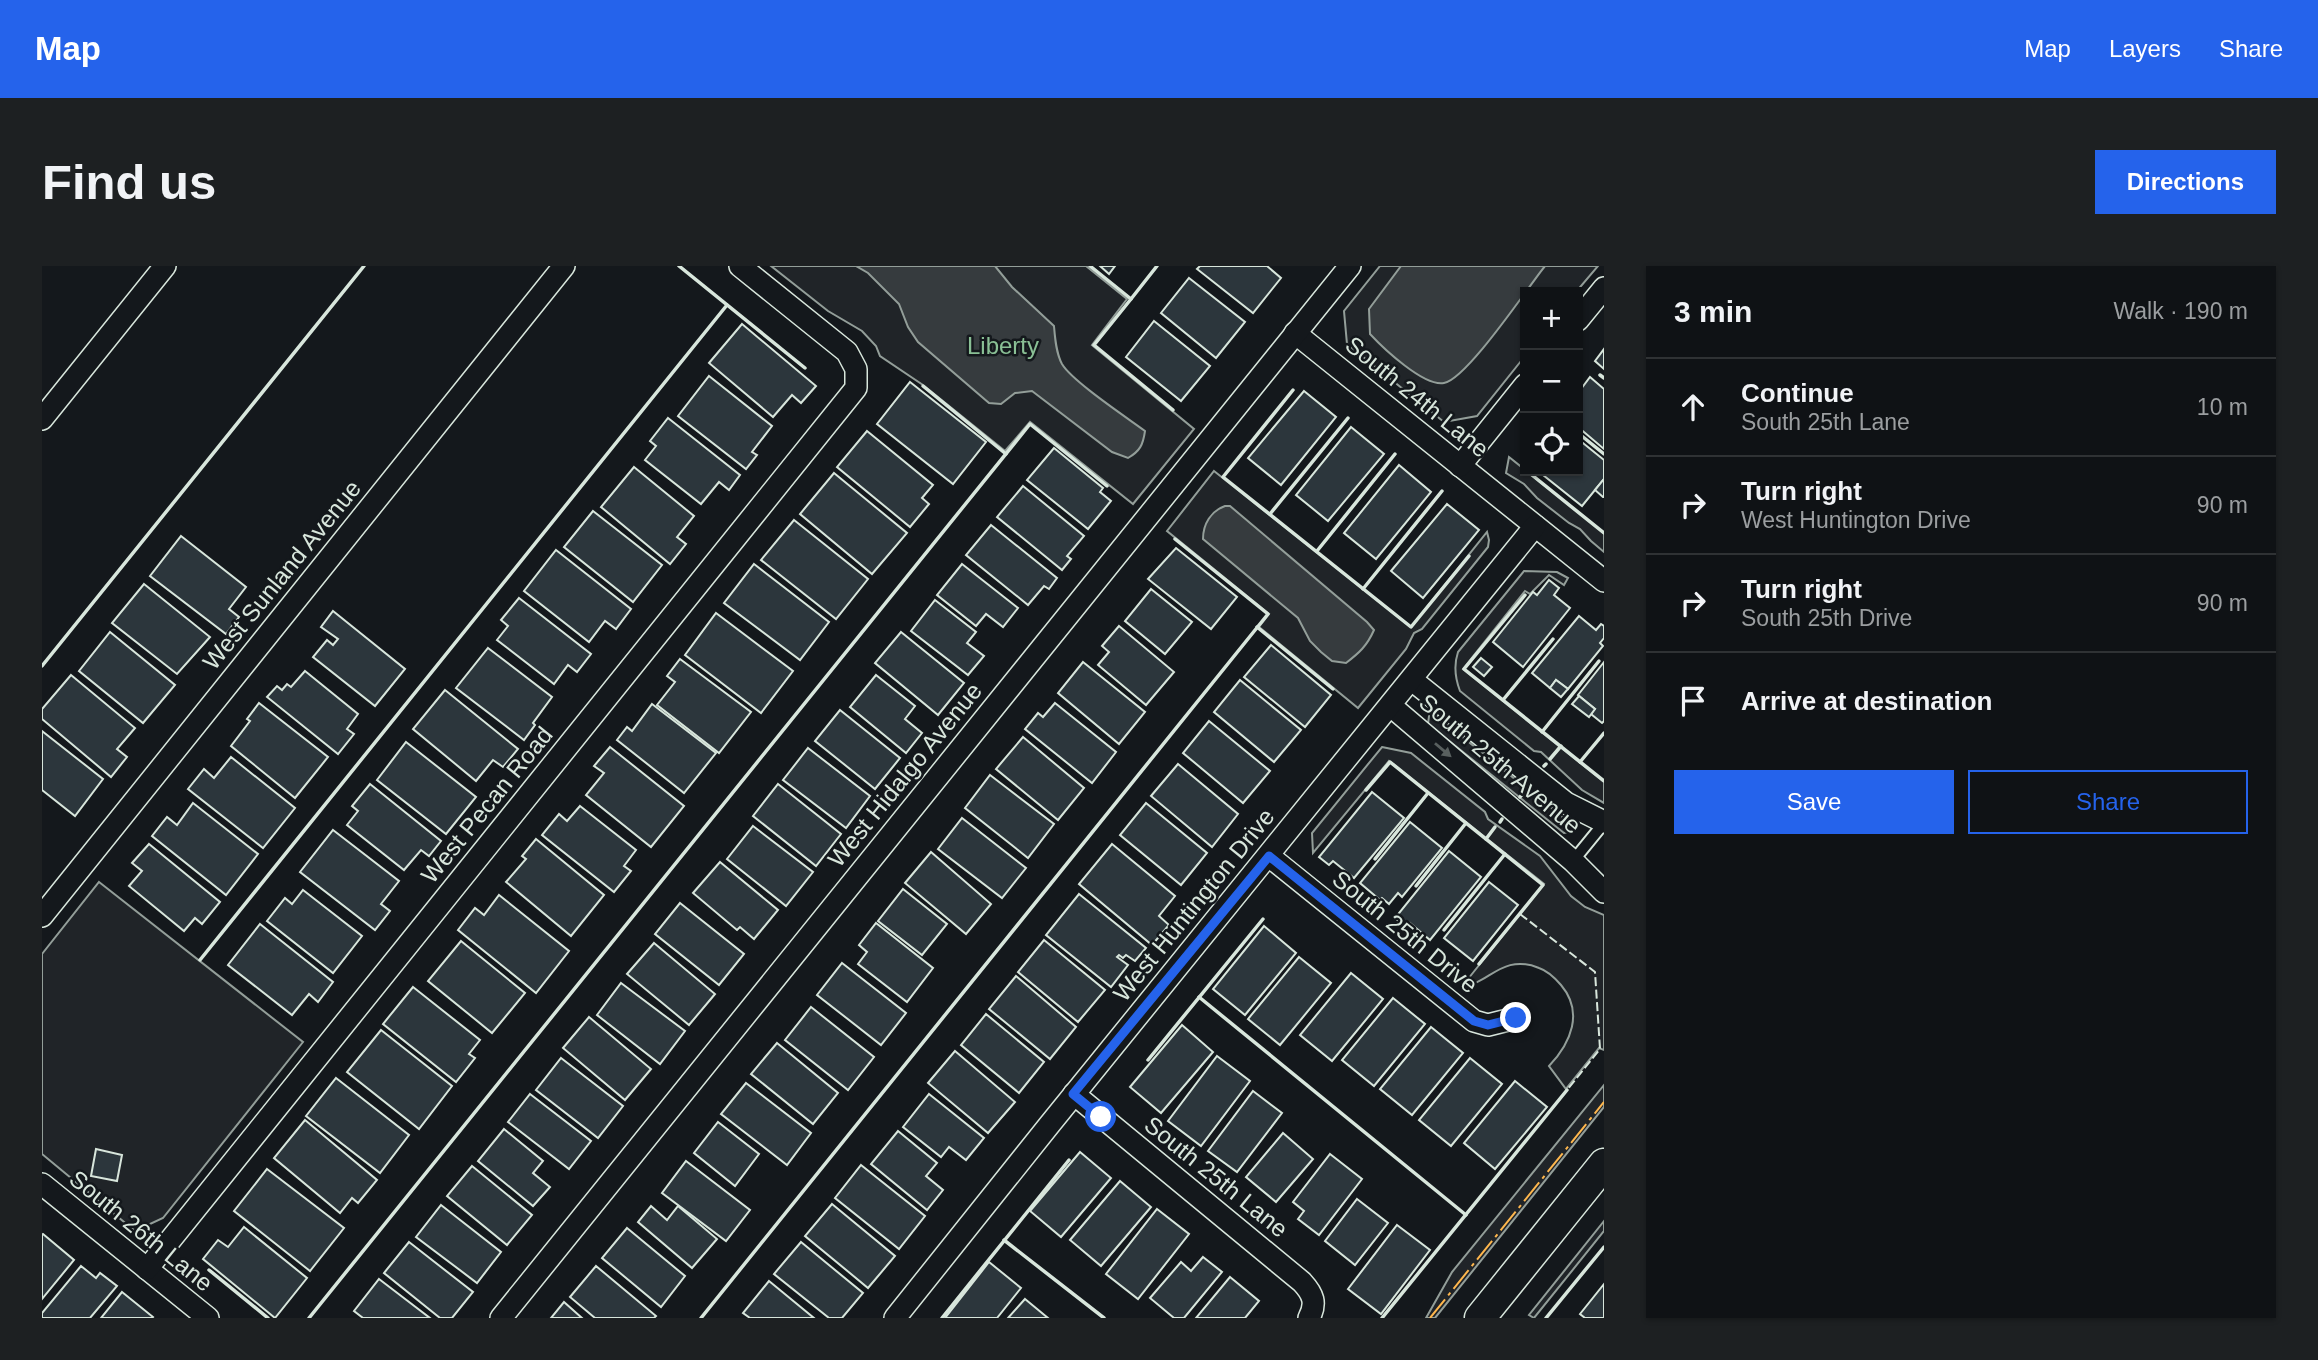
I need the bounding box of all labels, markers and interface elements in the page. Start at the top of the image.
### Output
text: Map [35,30,101,67]
text: Map [2024,35,2071,62]
text: Layers [2109,35,2181,62]
text: Share [2219,35,2283,62]
button: Directions [2095,150,2276,214]
text: Find us [42,155,216,209]
map controls [1520,287,1583,476]
button: + [1520,287,1583,350]
text: 3 min [1674,295,1752,328]
text: Walk · 190 m [2113,298,2248,324]
street label: South 24th Lane [1340,331,1494,463]
park label: Liberty [967,332,1039,359]
button: − [1520,350,1583,413]
text: Continue [1741,378,1854,408]
icon: ahead [1674,388,1712,426]
text: 10 m [2197,394,2248,420]
text: South 25th Lane [1741,409,1910,435]
button: locate [1520,413,1583,476]
street label: West Sunland Avenue [197,475,366,675]
text: Turn right [1741,476,1862,506]
icon: right [1674,486,1712,524]
text: 90 m [2197,492,2248,518]
text: West Huntington Drive [1741,507,1971,533]
text: Turn right [1741,574,1862,604]
icon: right [1674,584,1712,622]
text: 90 m [2197,590,2248,616]
text: South 25th Drive [1741,605,1912,631]
street label: West Hidalgo Avenue [822,677,987,872]
icon: arrive [1674,682,1712,720]
text: Arrive at destination [1741,686,1992,716]
street label: South 25th Avenue [1414,688,1587,839]
street label: West Pecan Road [415,721,558,888]
one-way arrow [1434,743,1452,758]
button: Save [1674,770,1954,834]
button: Share [1968,770,2248,834]
street label: West Huntington Drive [1108,803,1280,1006]
street label: South 25th Drive [1327,865,1483,998]
route end [1500,1002,1531,1033]
route start [1085,1101,1116,1132]
street label: South 25th Lane [1139,1111,1293,1243]
street label: South 26th Lane [64,1165,218,1297]

